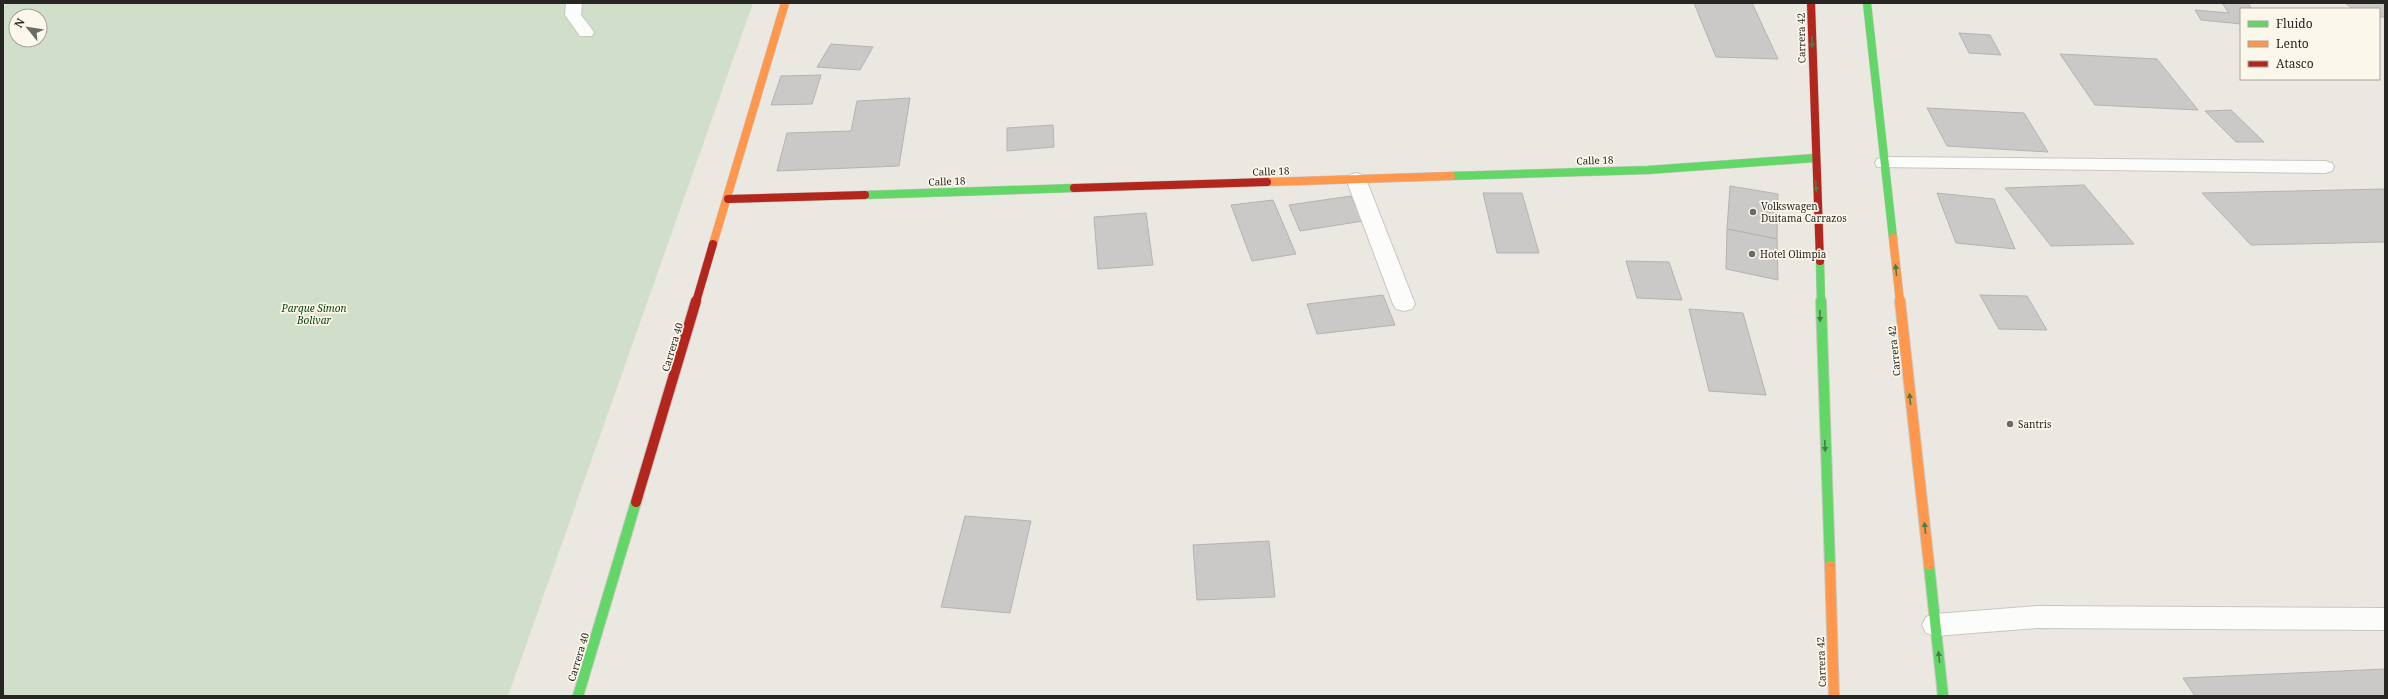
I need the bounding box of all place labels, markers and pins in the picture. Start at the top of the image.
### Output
place label: Volkswagen Duitama Carrazos [1761,199,1847,225]
marker: Volkswagen Duitama Carrazos [1748,207,1758,217]
place label: Hotel Olimpia [1760,247,1827,261]
marker: Hotel Olimpia [1747,249,1757,259]
place label: Santris [2018,417,2052,431]
marker: Santris [2005,419,2015,429]

